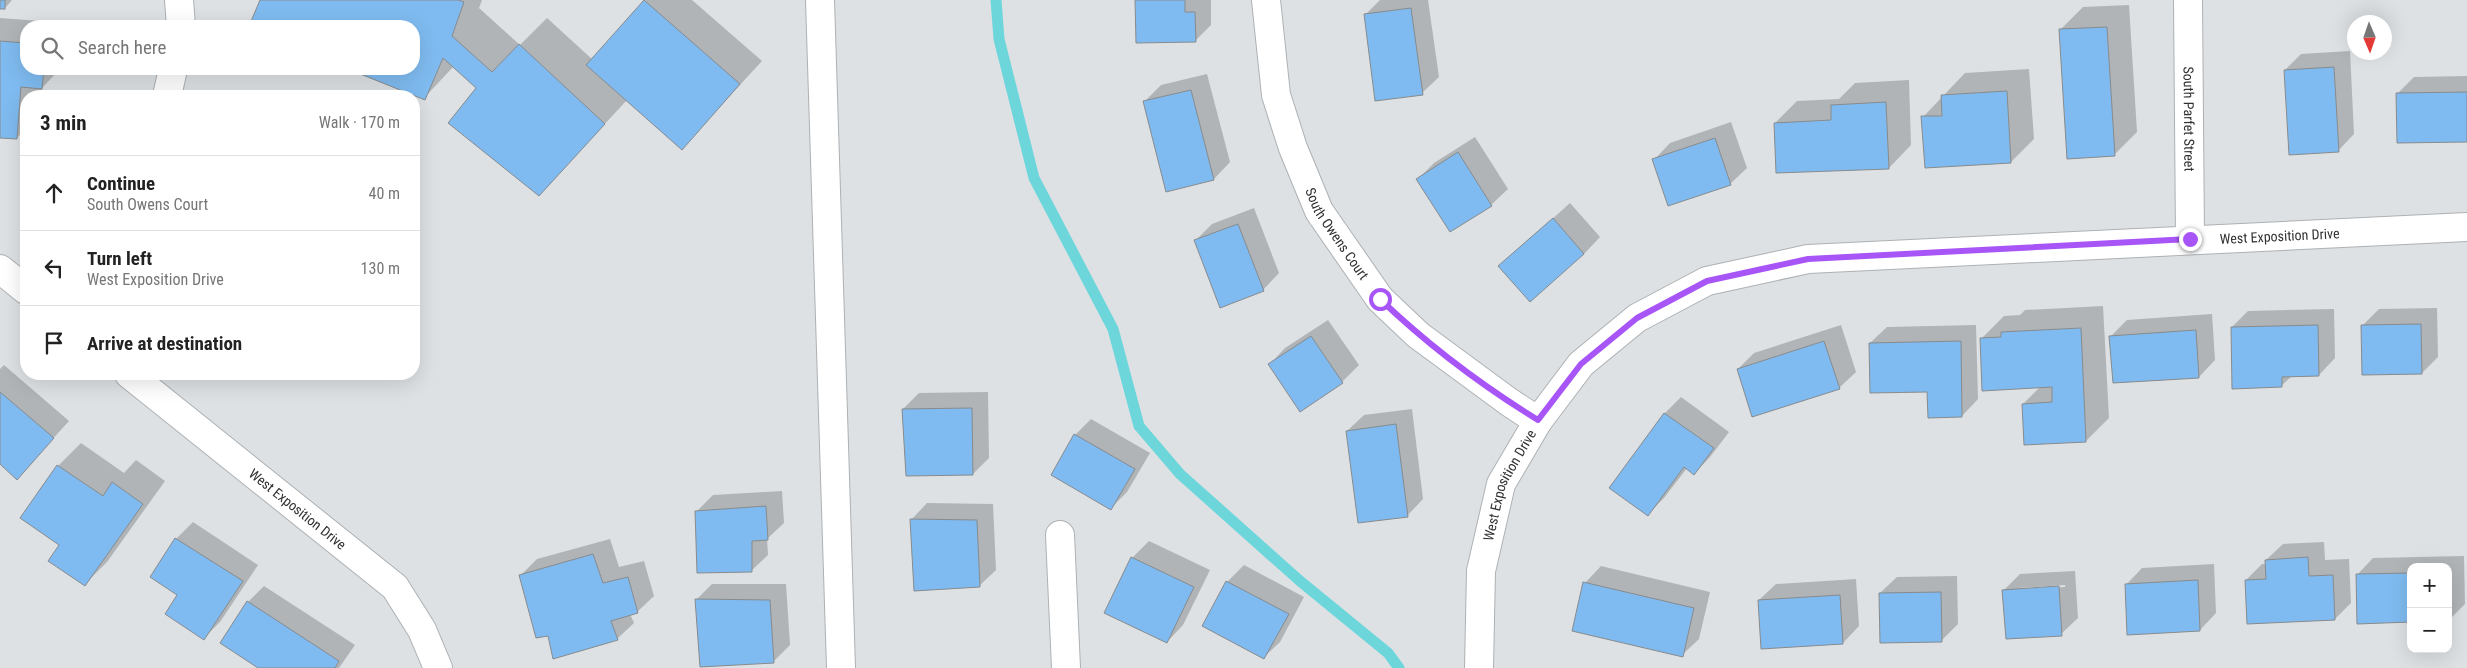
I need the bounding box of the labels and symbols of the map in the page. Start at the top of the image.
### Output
north arrow [2347,15,2392,60]
street label: South Parfet Street [2181,66,2197,172]
street label: South Owens Court [1302,185,1372,283]
street label: West Exposition Drive [2219,225,2340,247]
route end [2179,228,2202,251]
route start [1369,288,1392,311]
street label: West Exposition Drive [1480,426,1539,543]
street label: West Exposition Drive [246,465,350,553]

